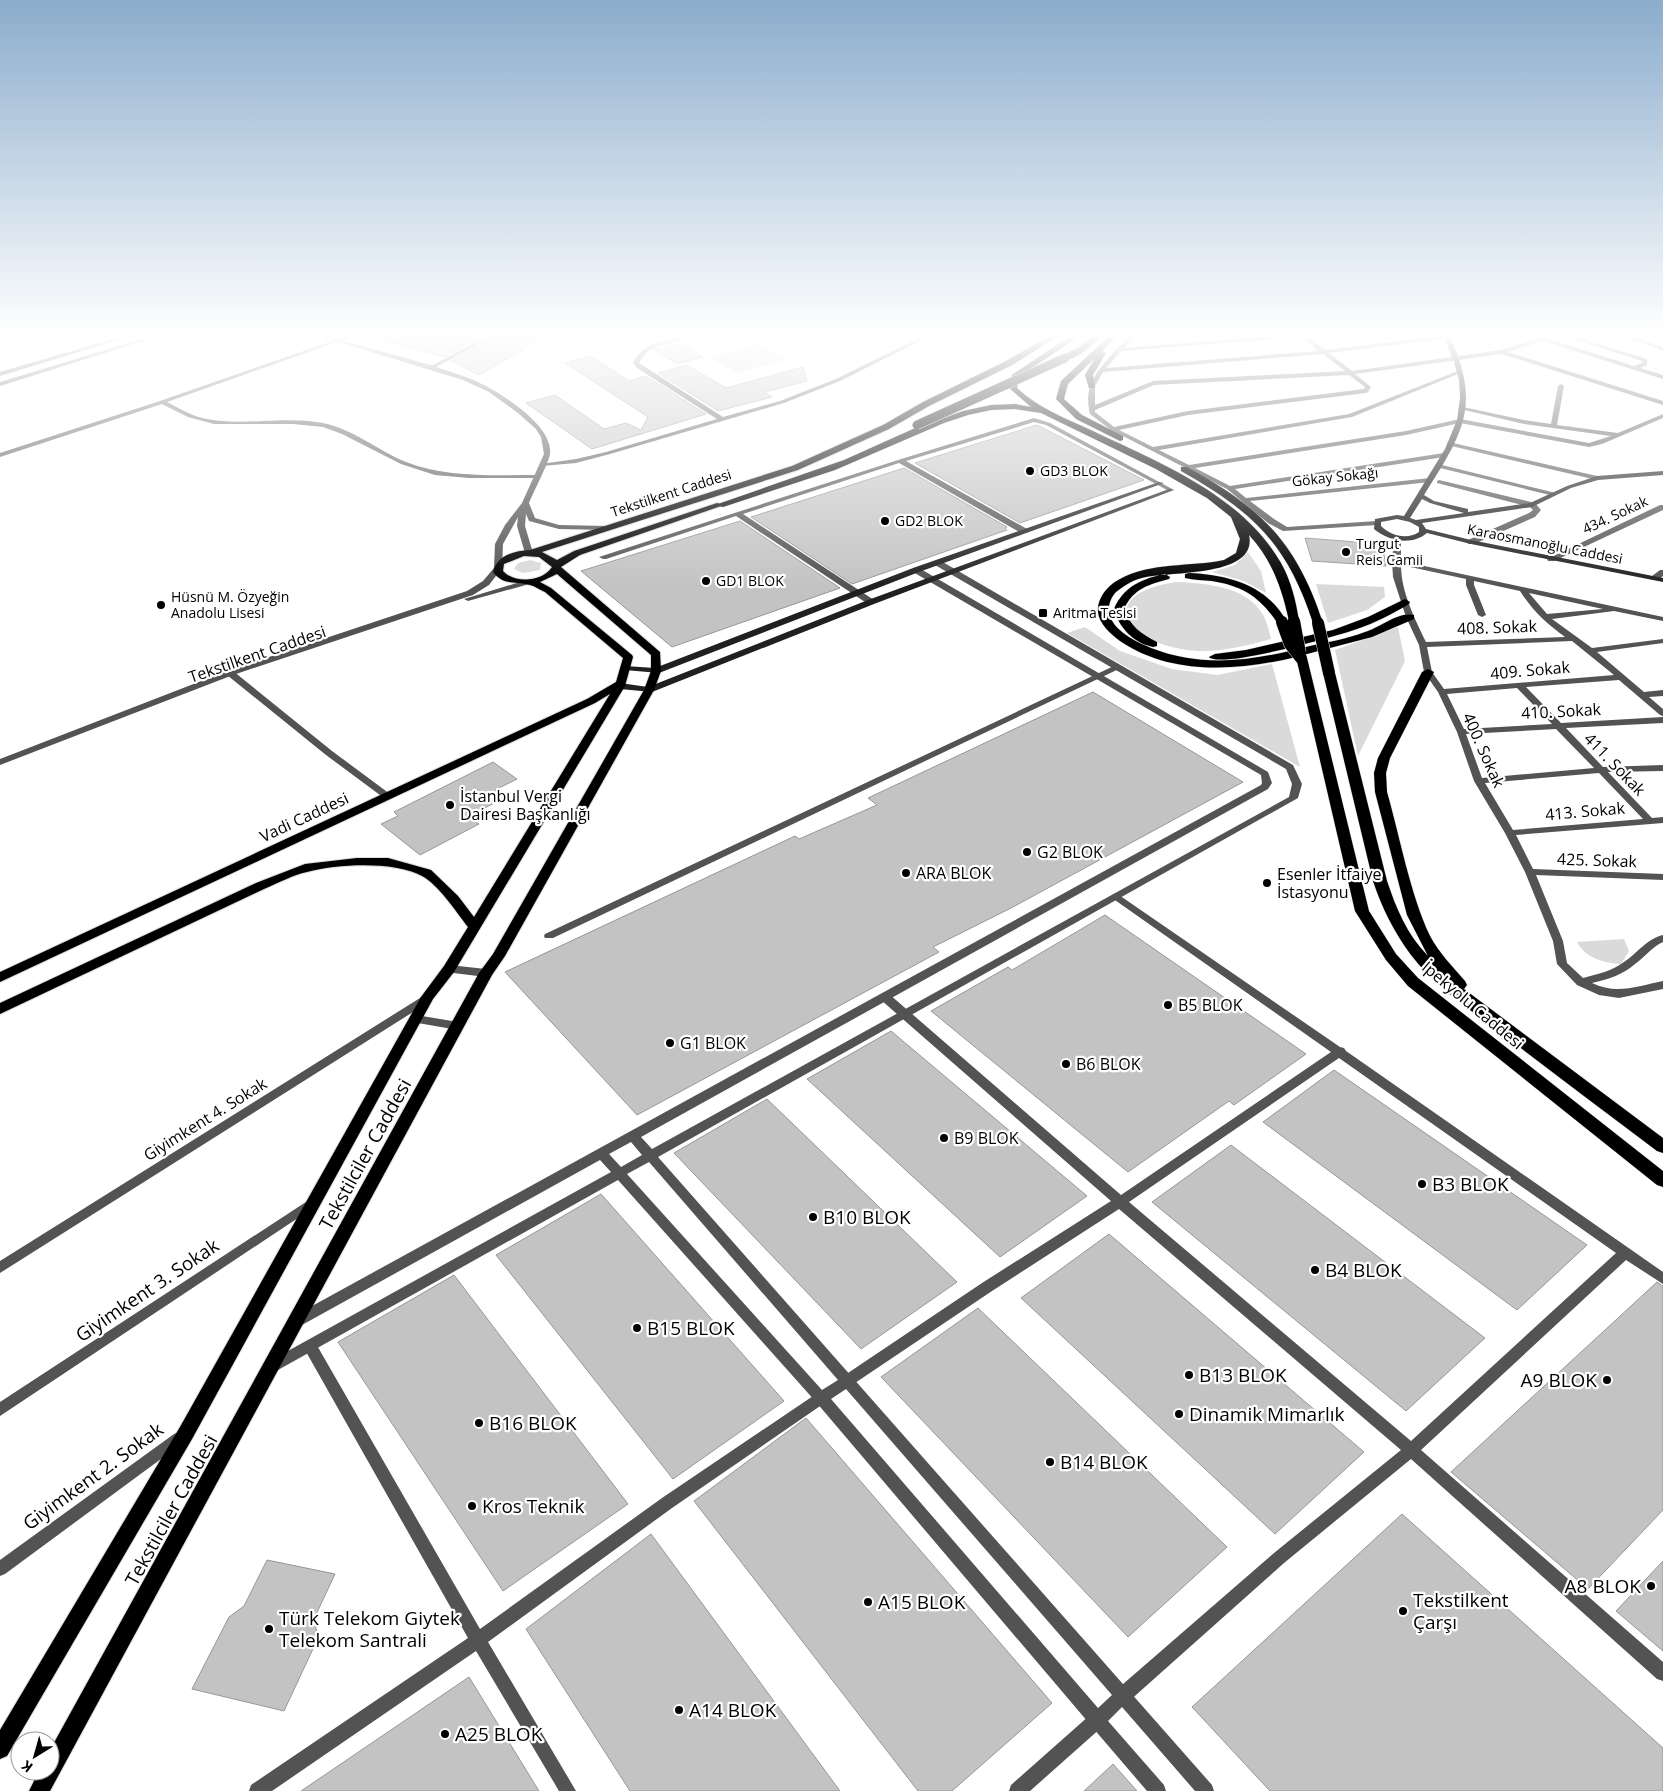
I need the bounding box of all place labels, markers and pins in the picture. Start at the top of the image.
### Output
place label: GD3 BLOK [1040,461,1108,480]
marker: GD3 BLOK [1024,465,1036,477]
place label: GD2 BLOK [895,511,963,530]
marker: GD2 BLOK [879,515,891,527]
place label: Turgut Reis Camii [1356,534,1423,569]
marker: Turgut Reis Camii [1340,546,1352,558]
place label: GD1 BLOK [716,571,784,590]
marker: GD1 BLOK [700,575,712,587]
place label: Hüsnü M. Özyeğin Anadolu Lisesi [171,587,289,622]
marker: Hüsnü M. Özyeğin Anadolu Lisesi [155,599,167,611]
place label: Aritma Tesisi [1053,603,1136,622]
marker: Aritma Tesisi [1037,607,1049,619]
place label: İstanbul Vergi Dairesi Başkanlığı [460,785,591,825]
marker: İstanbul Vergi Dairesi Başkanlığı [444,799,456,811]
place label: G2 BLOK [1037,841,1103,863]
marker: G2 BLOK [1021,846,1033,858]
place label: ARA BLOK [916,862,991,884]
place label: Esenler İtfaiye İstasyonu [1277,863,1382,903]
marker: ARA BLOK [900,867,912,879]
marker: Esenler İtfaiye İstasyonu [1261,877,1273,889]
place label: B5 BLOK [1178,994,1243,1016]
marker: B5 BLOK [1162,999,1174,1011]
place label: G1 BLOK [680,1032,746,1054]
marker: G1 BLOK [664,1037,676,1049]
place label: B6 BLOK [1076,1053,1141,1075]
marker: B6 BLOK [1060,1058,1072,1070]
place label: B9 BLOK [954,1127,1019,1149]
marker: B9 BLOK [938,1132,950,1144]
place label: B3 BLOK [1432,1171,1509,1197]
marker: B3 BLOK [1416,1178,1428,1190]
place label: B10 BLOK [823,1204,911,1230]
marker: B10 BLOK [807,1211,819,1223]
place label: B4 BLOK [1325,1257,1402,1283]
marker: B4 BLOK [1309,1264,1321,1276]
place label: B15 BLOK [647,1315,735,1341]
marker: B15 BLOK [631,1322,643,1334]
place label: B13 BLOK [1199,1362,1287,1388]
place label: A9 BLOK [1521,1367,1597,1393]
marker: B13 BLOK [1183,1369,1195,1381]
marker: A9 BLOK [1601,1374,1613,1386]
place label: Dinamik Mimarlık [1189,1401,1344,1427]
marker: Dinamik Mimarlık [1173,1408,1185,1420]
place label: B16 BLOK [489,1410,577,1436]
marker: B16 BLOK [473,1417,485,1429]
place label: B14 BLOK [1060,1449,1148,1475]
marker: B14 BLOK [1044,1456,1056,1468]
place label: Kros Teknik [482,1493,584,1519]
marker: Kros Teknik [466,1500,478,1512]
place label: A8 BLOK [1565,1573,1641,1599]
marker: A8 BLOK [1645,1580,1657,1592]
place label: Tekstilkent Çarşı [1413,1587,1509,1635]
place label: A15 BLOK [878,1589,966,1615]
marker: A15 BLOK [862,1596,874,1608]
place label: Türk Telekom Giytek Telekom Santrali [279,1605,460,1653]
marker: Tekstilkent Çarşı [1397,1605,1409,1617]
marker: Türk Telekom Giytek Telekom Santrali [263,1623,275,1635]
place label: A14 BLOK [689,1697,777,1723]
marker: A14 BLOK [673,1704,685,1716]
place label: A25 BLOK [455,1721,543,1747]
marker: A25 BLOK [439,1728,451,1740]

